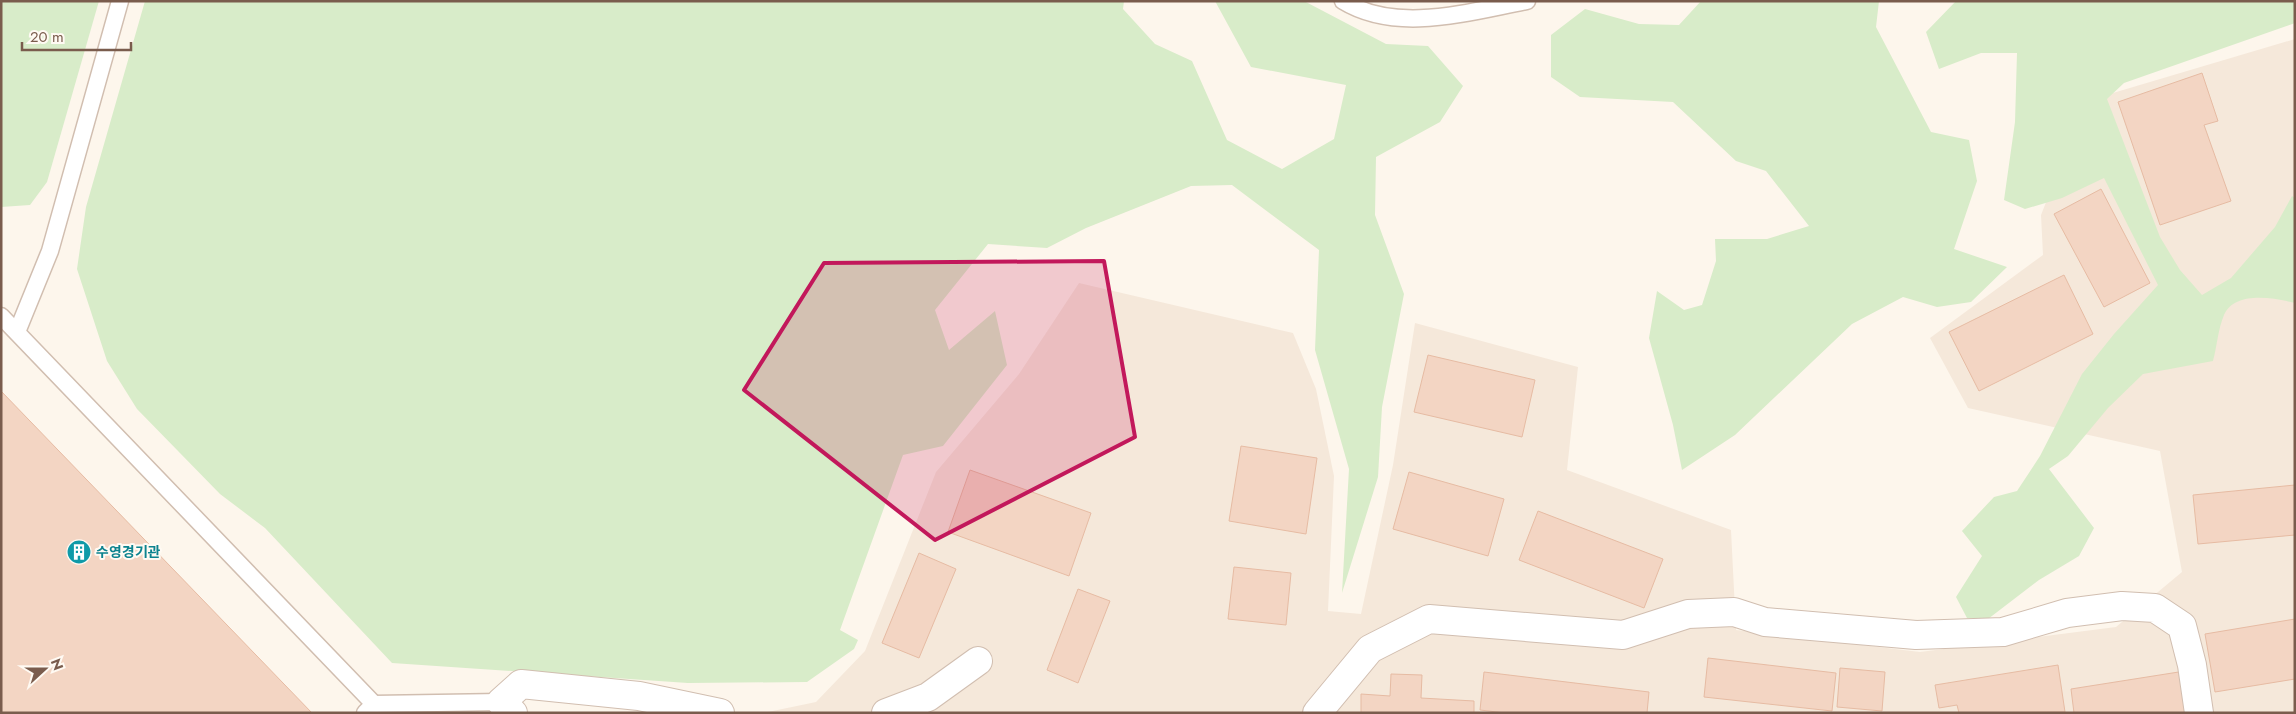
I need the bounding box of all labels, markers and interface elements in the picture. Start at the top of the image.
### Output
scale bar [22,20,131,52]
text: 20 m [30,26,64,48]
building icon: 수영경기관 [66,539,92,565]
place label: 수영경기관 [96,542,161,562]
north arrow [20,644,70,694]
text: N [46,656,68,673]

